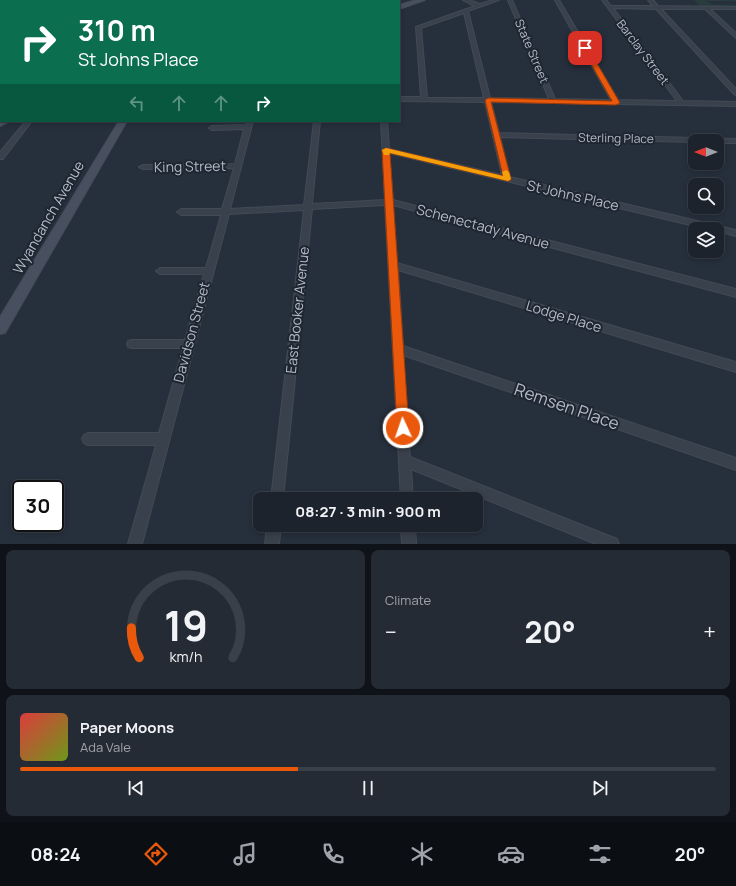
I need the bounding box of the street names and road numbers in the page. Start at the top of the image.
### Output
street label: State Street [511,16,553,86]
street label: Barclay Street [613,16,673,88]
street label: Sterling Place [578,129,654,147]
street label: King Street [154,156,227,176]
street label: Wyandanch Avenue [8,157,88,277]
street label: St Johns Place [525,175,621,215]
street label: Schenectady Avenue [415,199,551,253]
street label: East Booker Avenue [281,246,313,374]
street label: Davidson Street [168,279,214,384]
street label: Lodge Place [524,295,604,337]
street label: Remsen Place [511,377,623,435]

